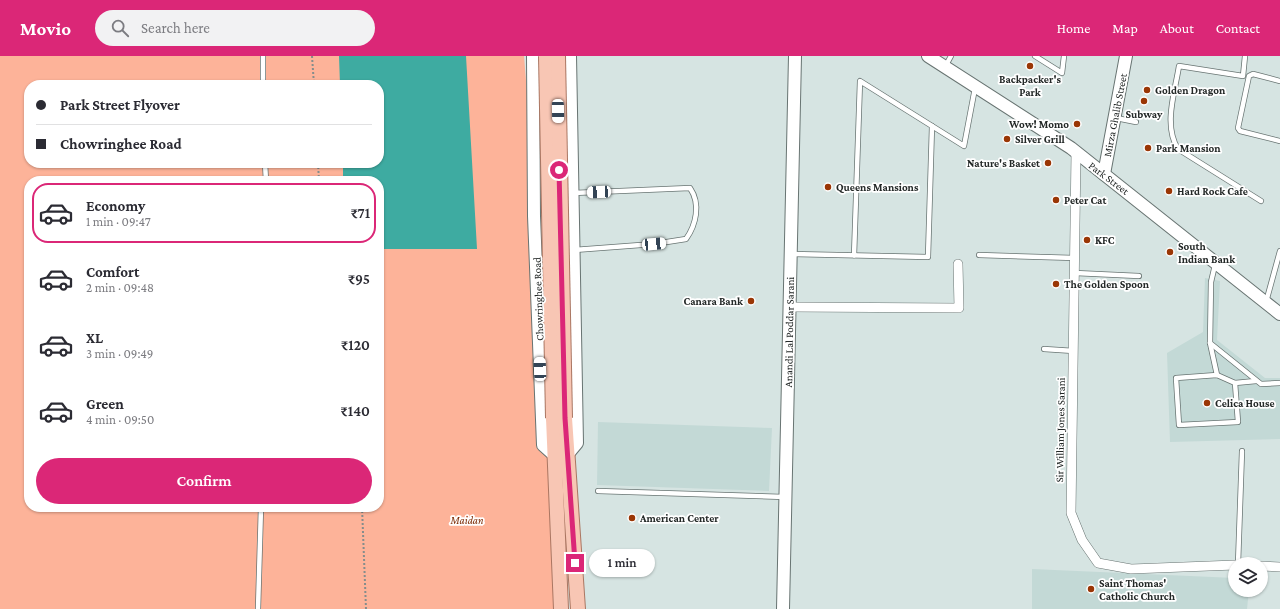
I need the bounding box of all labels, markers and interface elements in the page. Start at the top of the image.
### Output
search box [95,10,375,46]
icon: search [109,17,131,39]
text: Movio [20,18,71,39]
text: Search here [141,20,210,36]
text: Home [1057,20,1090,36]
text: Map [1112,20,1138,36]
text: About [1160,20,1194,36]
text: Contact [1216,20,1260,36]
marker: Backpacker's Park [1025,61,1035,71]
street label: Mirza Ghalib Street [1101,72,1129,158]
place label: Backpacker's Park [999,73,1061,98]
place label: Golden Dragon [1155,84,1226,96]
marker: Golden Dragon [1142,85,1152,95]
marker: Subway [1139,96,1149,106]
text: Park Street Flyover [60,97,180,113]
car [552,99,564,123]
place label: Subway [1126,108,1163,120]
place label: Wow! Momo [1008,118,1069,130]
marker: Wow! Momo [1072,119,1082,129]
place label: Silver Grill [1015,133,1066,145]
marker: Silver Grill [1002,134,1012,144]
text: Chowringhee Road [60,136,182,152]
place label: Park Mansion [1156,142,1221,154]
marker: Park Mansion [1143,143,1153,153]
place label: Nature's Basket [967,157,1040,169]
marker: Nature's Basket [1043,158,1053,168]
street label: Park Street [1086,159,1132,197]
route start [550,161,568,179]
place label: Queens Mansions [836,181,919,193]
marker: Queens Mansions [823,182,833,192]
car [587,185,611,199]
place label: Hard Rock Cafe [1177,185,1248,197]
marker: Hard Rock Cafe [1164,186,1174,196]
place label: Peter Cat [1064,194,1106,206]
icon: car [38,195,74,231]
marker: Peter Cat [1051,195,1061,205]
text: Economy [86,198,145,214]
text: ₹71 [350,205,370,221]
text: 1 min · 09:47 [86,214,151,229]
place label: KFC [1095,234,1115,246]
marker: KFC [1082,235,1092,245]
car [642,237,666,251]
place label: South Indian Bank [1178,240,1236,265]
marker: South Indian Bank [1165,247,1175,257]
street label: Chowringhee Road [531,257,546,341]
icon: car [38,261,74,297]
text: Comfort [86,264,140,280]
text: ₹95 [348,271,370,287]
street label: Anandi Lal Poddar Sarani [782,276,796,387]
place label: The Golden Spoon [1064,278,1150,290]
marker: The Golden Spoon [1051,279,1061,289]
text: 2 min · 09:48 [86,280,154,295]
place label: Canara Bank [684,295,744,307]
marker: Canara Bank [746,296,756,306]
icon: car [38,327,74,363]
text: XL [86,330,103,346]
text: ₹120 [341,337,370,353]
text: 3 min · 09:49 [86,346,153,361]
car [534,357,546,381]
street label: Sir William Jones Sarani [1053,377,1068,483]
icon: car [38,393,74,429]
text: Green [86,396,124,412]
place label: Celica House [1215,397,1275,409]
marker: Celica House [1202,398,1212,408]
text: ₹140 [340,403,370,419]
text: 4 min · 09:50 [86,412,154,427]
button: Confirm [36,458,372,504]
place label: American Center [639,512,719,524]
marker: American Center [627,513,637,523]
park label: Maidan [449,514,484,526]
callout: 1 min [589,549,655,577]
route end [566,554,584,572]
text: 1 min [608,555,636,570]
map controls [1228,557,1268,597]
button: layers [1228,557,1268,597]
place label: Saint Thomas' Catholic Church [1099,577,1176,602]
marker: Saint Thomas' Catholic Church [1086,584,1096,594]

